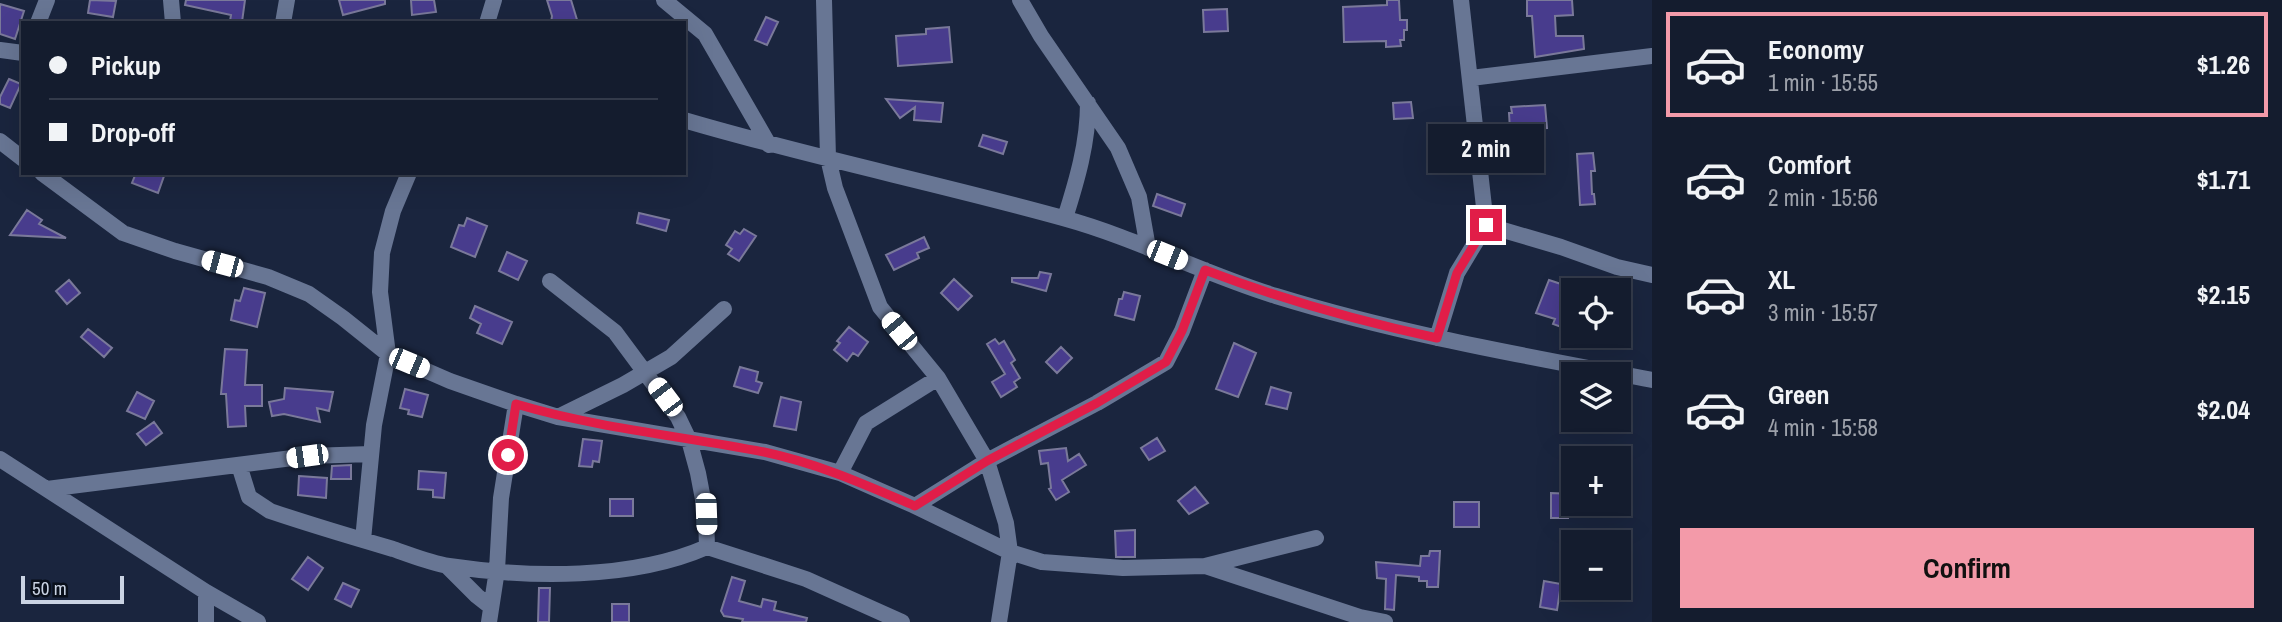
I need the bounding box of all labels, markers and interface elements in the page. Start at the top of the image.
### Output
text: Economy [1768,32,1864,67]
icon: car [1684,33,1747,96]
text: $1.26 [2197,47,2250,82]
text: Pickup [91,48,161,83]
text: 1 min · 15:55 [1768,67,1878,98]
text: Drop-off [91,115,175,150]
callout: 2 min [1428,124,1544,173]
text: 2 min [1461,133,1511,164]
text: Comfort [1768,147,1851,182]
icon: car [1684,148,1747,211]
text: $1.71 [2197,162,2250,197]
text: 2 min · 15:56 [1768,182,1878,213]
route end [1470,209,1502,241]
car [1144,237,1191,273]
car [199,248,246,280]
text: XL [1768,262,1795,297]
icon: car [1684,263,1747,326]
text: $2.15 [2197,277,2250,312]
map controls [1561,278,1631,600]
button: locate [1561,278,1631,348]
text: 3 min · 15:57 [1768,297,1878,328]
car [878,308,921,354]
car [386,345,433,381]
button: layers [1561,362,1631,432]
car [644,374,687,420]
text: Green [1768,377,1830,412]
icon: car [1684,378,1747,441]
text: $2.04 [2197,392,2250,427]
text: 4 min · 15:58 [1768,412,1878,443]
route start [492,439,524,471]
car [285,443,330,469]
button: + [1561,446,1631,516]
car [695,493,718,535]
button: Confirm [1680,528,2254,608]
button: − [1561,530,1631,600]
scale bar [21,573,124,605]
text: 50 m [32,575,67,601]

